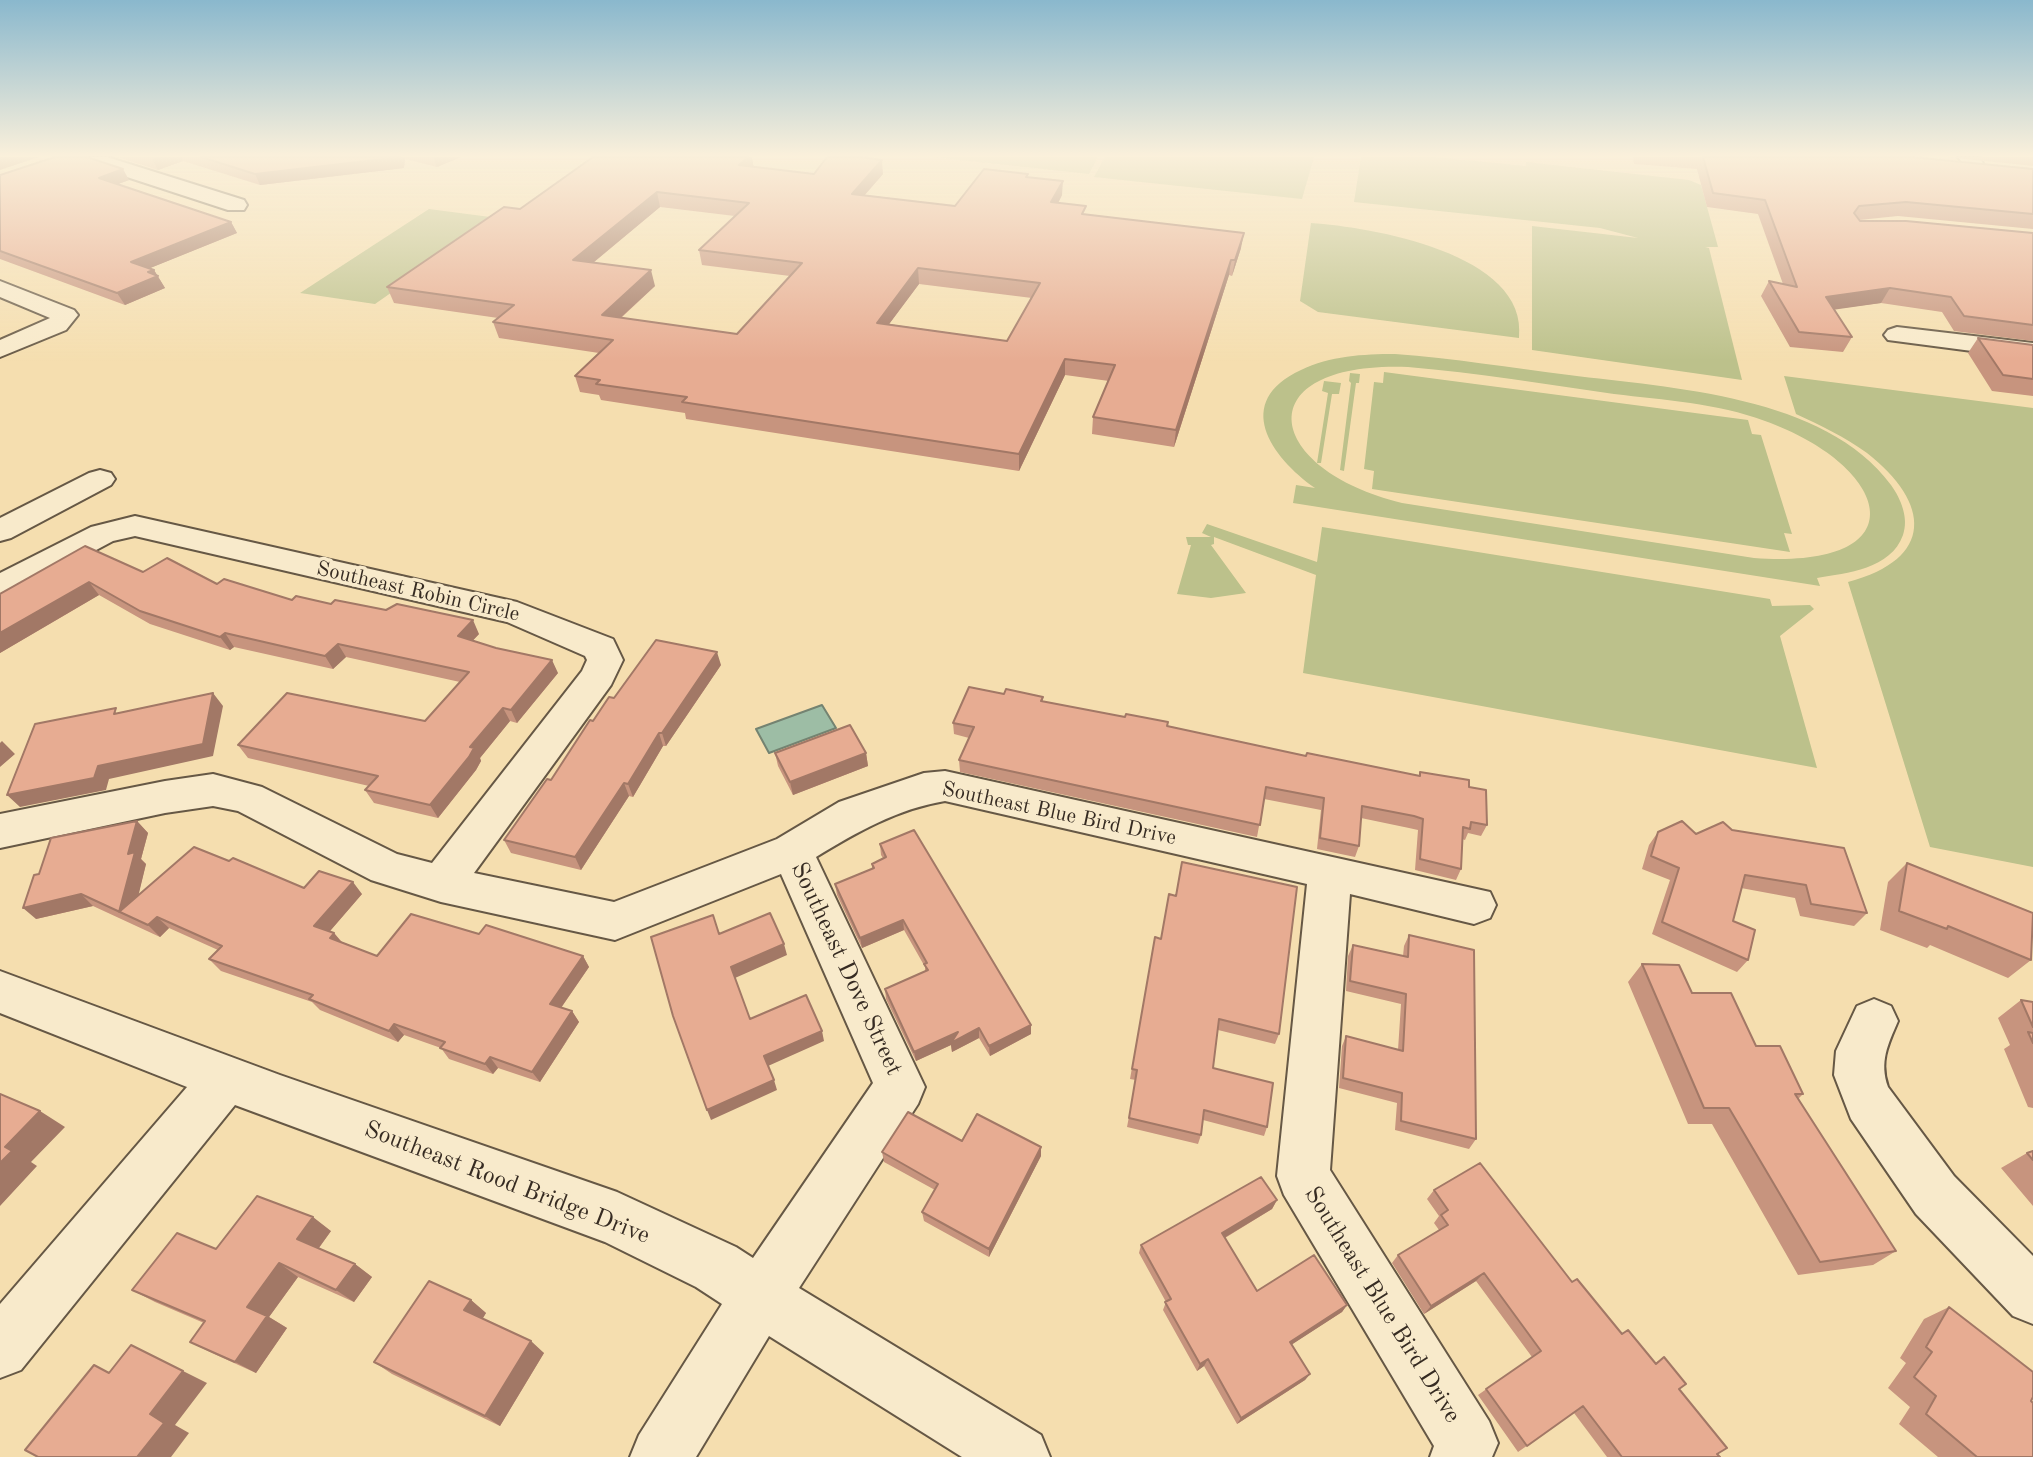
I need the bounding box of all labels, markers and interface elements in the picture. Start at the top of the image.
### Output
street label: Southeast Robin Circle [314,556,522,628]
street label: Southeast Blue Bird Drive [940,777,1178,851]
street label: Southeast Dove Street [784,858,908,1080]
street label: Southeast Rood Bridge Drive [360,1115,654,1251]
street label: Southeast Blue Bird Drive [1297,1182,1467,1428]

